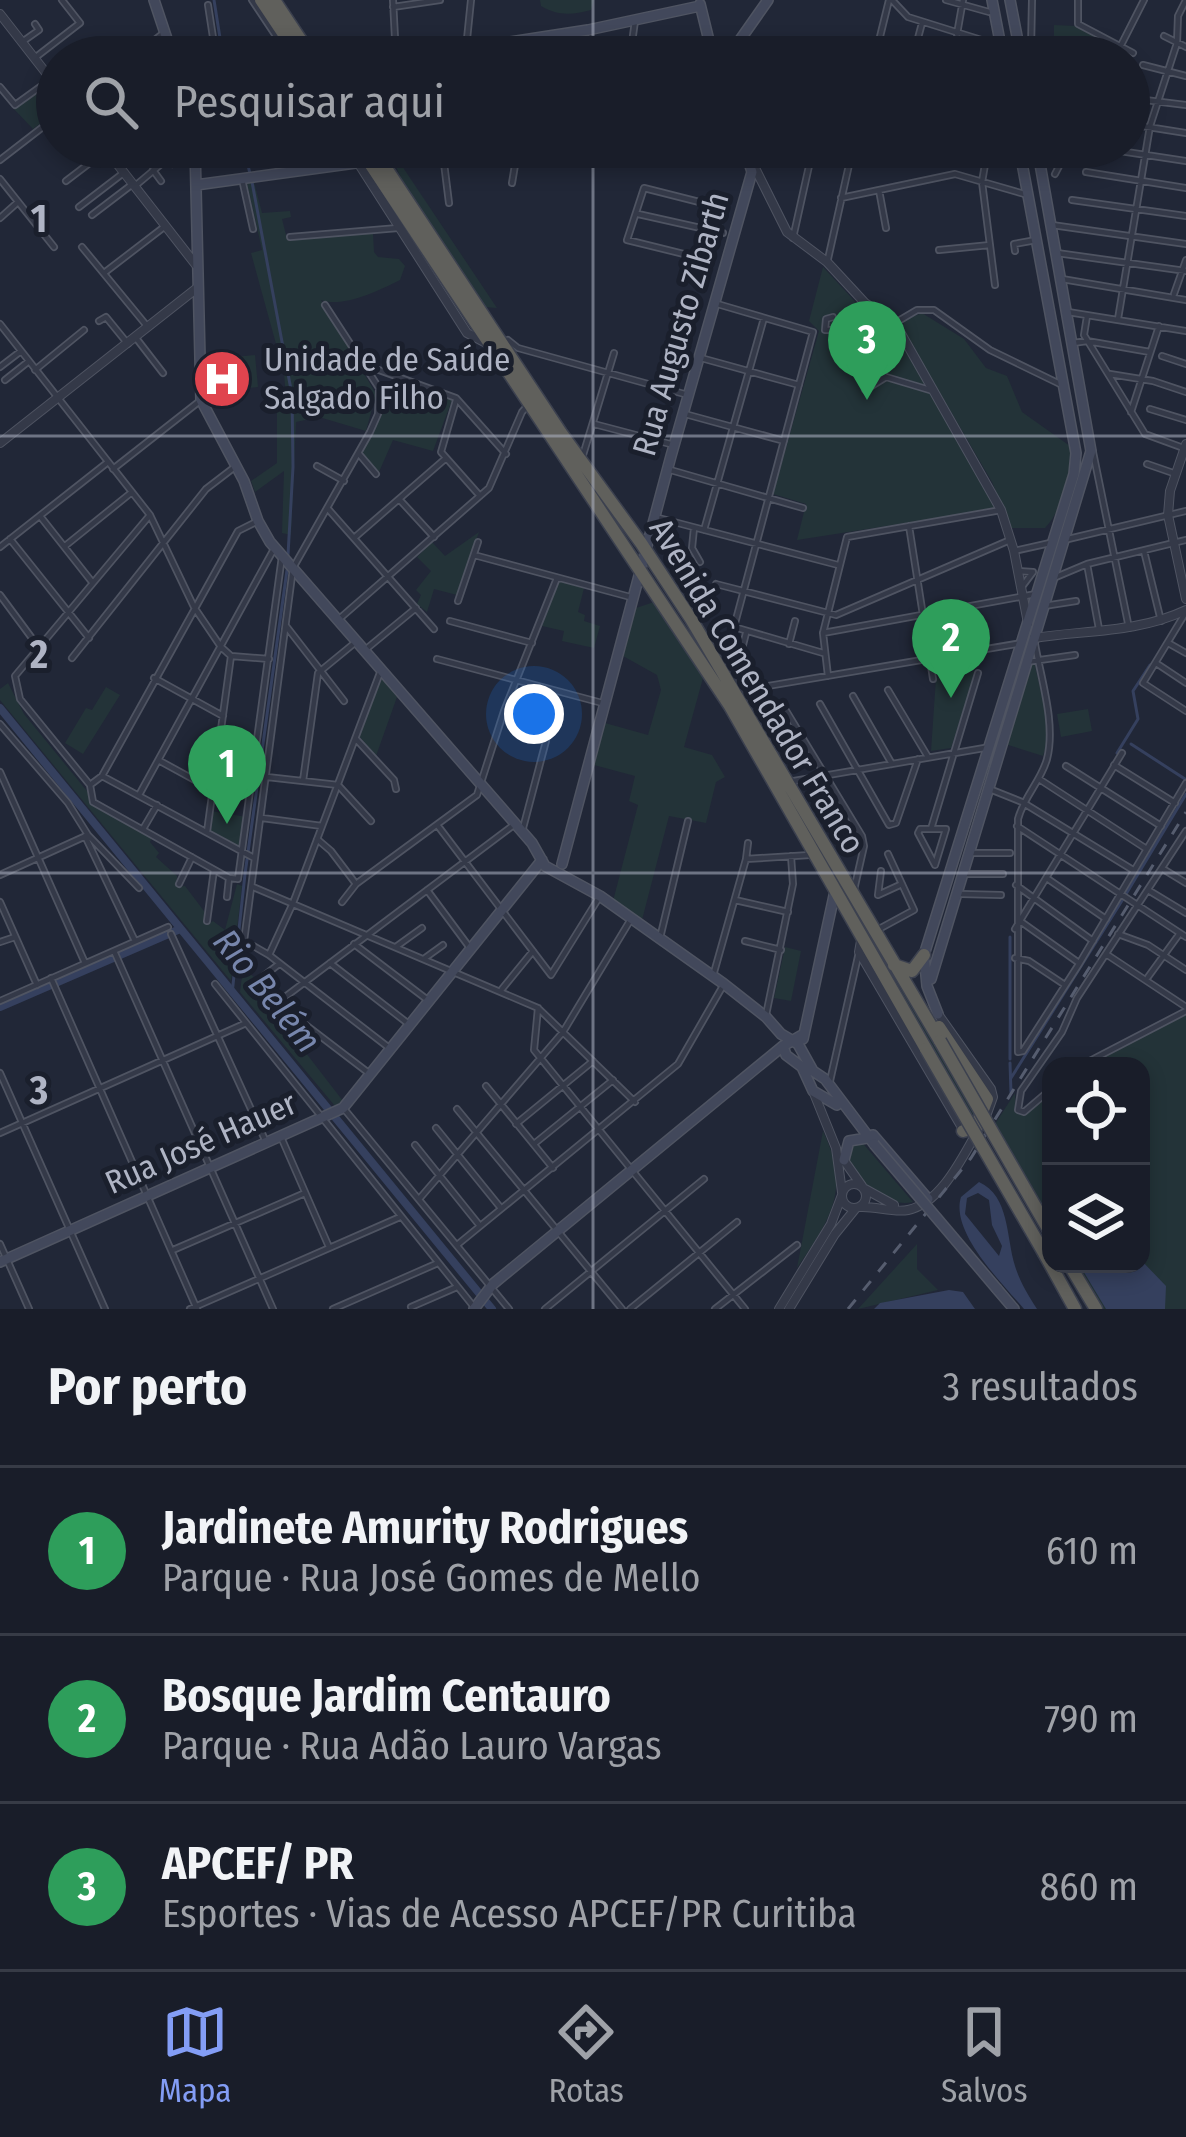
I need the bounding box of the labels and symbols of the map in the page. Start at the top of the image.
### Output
street label: Rua Augusto Zibarth [624,187,738,461]
text: 1 [31,196,47,242]
pin: 3 [828,301,906,400]
place label: Unidade de Saúde Salgado Filho [264,340,510,418]
hospital icon: Unidade de Saúde Salgado Filho [191,348,253,410]
street label: Avenida Comendador Franco [641,511,873,861]
pin: 2 [912,599,990,698]
text: 2 [29,632,48,678]
your location [504,684,564,744]
pin: 1 [188,725,266,824]
water label: Rio Belém [204,920,330,1062]
text: 3 [29,1068,48,1114]
street label: Rua José Hauer [99,1083,303,1203]

